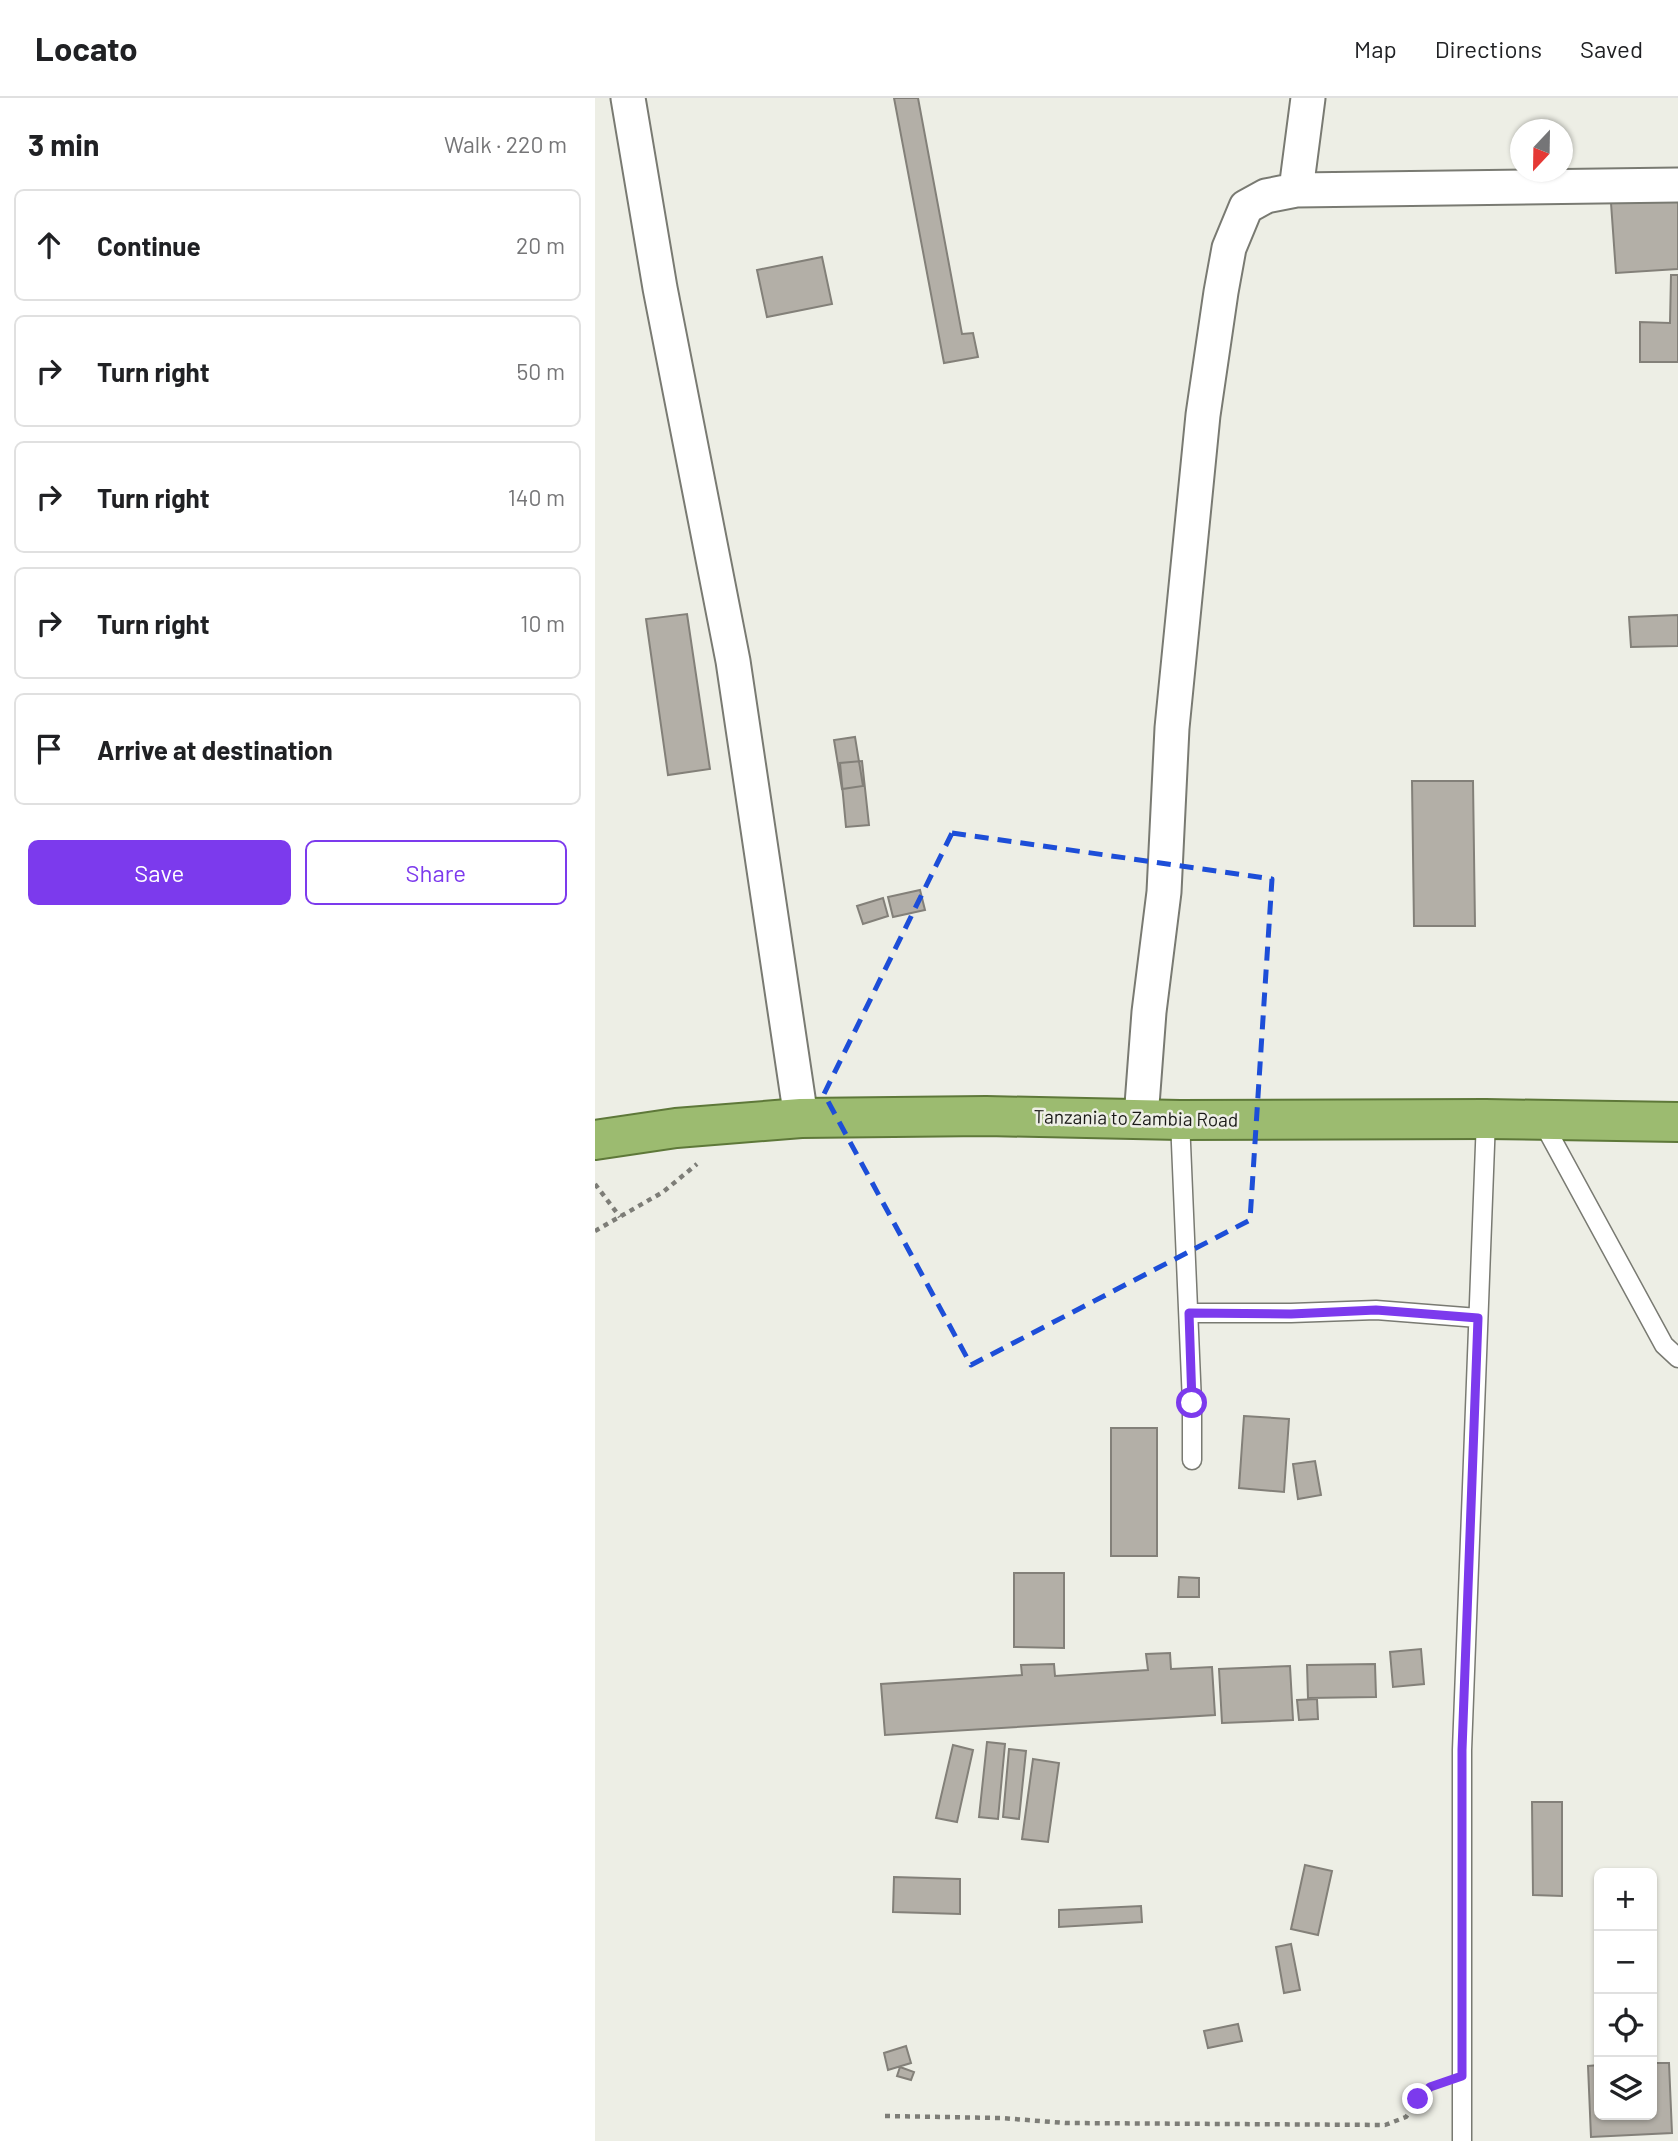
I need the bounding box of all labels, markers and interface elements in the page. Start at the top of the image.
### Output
text: Locato [35,28,138,68]
text: Map [1354,34,1397,63]
text: Directions [1435,34,1542,63]
text: Saved [1580,34,1643,63]
north arrow [1510,119,1573,182]
text: 3 min [28,126,99,162]
text: Walk · 220 m [444,130,567,158]
icon: ahead [30,226,68,264]
text: Continue [97,230,201,261]
text: 20 m [516,231,565,259]
icon: right [30,352,68,390]
text: Turn right [97,356,210,387]
text: 50 m [517,357,565,385]
icon: right [30,478,68,516]
text: Turn right [97,482,210,513]
text: 140 m [508,483,565,511]
icon: right [30,604,68,642]
text: Turn right [97,608,210,639]
text: 10 m [520,609,565,637]
icon: arrive [30,730,68,768]
text: Arrive at destination [97,734,333,765]
button: Save [28,840,291,905]
button: Share [305,840,567,905]
street label: Tanzania to Zambia Road [1034,1104,1238,1131]
route start [1176,1387,1207,1418]
map controls [1594,1868,1657,2120]
button: + [1594,1868,1657,1931]
button: − [1594,1931,1657,1994]
button: locate [1594,1994,1657,2057]
button: layers [1594,2057,1657,2120]
route end [1402,2083,1433,2114]

